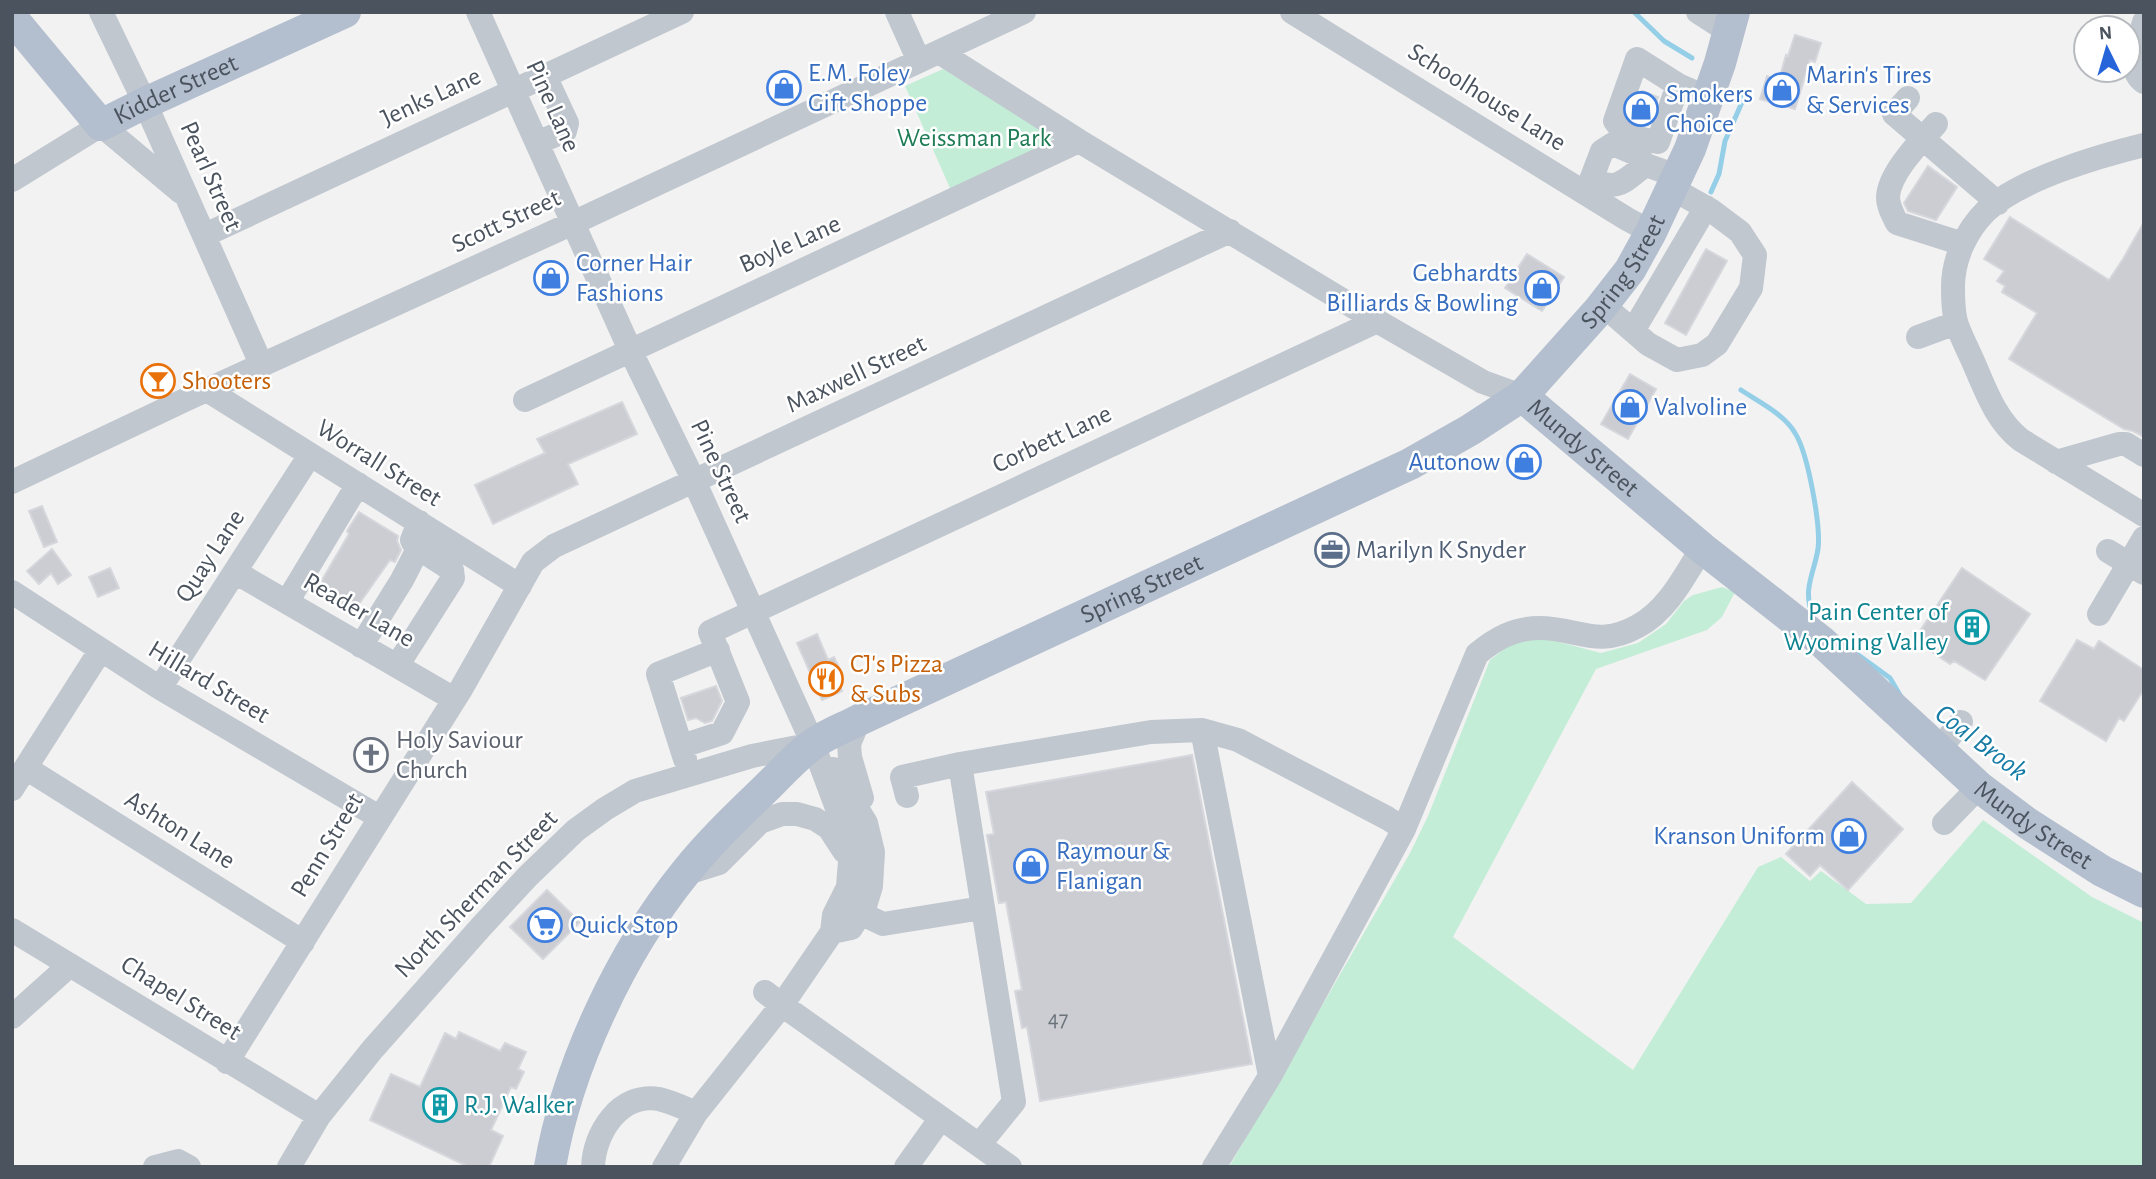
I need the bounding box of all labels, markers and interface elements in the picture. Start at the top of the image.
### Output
north arrow [2072,14,2142,84]
text: N [2098,24,2113,44]
street label: Schoolhouse Lane [1404,38,1570,156]
street label: Kidder Street [110,50,242,129]
street label: Pine Lane [521,56,585,156]
place label: E.M. Foley Gift Shoppe [808,60,927,116]
place label: Marin's Tires & Services [1806,62,1932,118]
street label: Jenks Lane [377,63,485,131]
shop icon: E.M. Foley Gift Shoppe [765,69,803,107]
shop icon: Marin's Tires & Services [1763,71,1801,109]
place label: Smokers Choice [1666,81,1753,137]
shop icon: Smokers Choice [1622,90,1660,128]
street label: Pearl Street [175,117,247,235]
park label: Weissman Park [897,125,1052,151]
street label: Scott Street [448,185,564,257]
street label: Boyle Lane [735,210,845,278]
street label: Spring Street [1576,211,1670,334]
place label: Corner Hair Fashions [576,250,693,306]
shop icon: Corner Hair Fashions [532,259,570,297]
place label: Gebhardts Billiards & Bowling [1326,260,1518,316]
shop icon: Gebhardts Billiards & Bowling [1523,269,1561,307]
street label: Maxwell Street [782,330,930,418]
bar icon: Shooters [139,362,177,400]
place label: Shooters [182,368,271,394]
shop icon: Valvoline [1611,388,1649,426]
street label: Mundy Street [1523,394,1644,502]
place label: Valvoline [1654,394,1747,420]
street label: Corbett Lane [988,400,1116,478]
street label: Worrall Street [312,414,446,512]
street label: Pine Street [686,415,756,527]
shop icon: Autonow [1505,443,1543,481]
place label: Autonow [1408,449,1500,475]
street label: Quay Lane [171,505,249,607]
office icon: Marilyn K Snyder [1313,531,1351,569]
place label: Marilyn K Snyder [1356,537,1527,563]
street label: Spring Street [1076,549,1207,628]
street label: Reader Lane [299,568,419,652]
place label: Pain Center of Wyoming Valley [1783,599,1950,655]
building icon: Pain Center of Wyoming Valley [1953,608,1991,646]
street label: Hillard Street [144,636,274,728]
place label: CJ's Pizza & Subs [850,651,943,707]
restaurant icon: CJ's Pizza & Subs [807,660,845,698]
water label: Coal Brook [1930,700,2032,787]
place label: Holy Saviour Church [396,727,523,783]
church icon: Holy Saviour Church [352,736,390,774]
street label: Mundy Street [1970,775,2097,874]
street label: Ashton Lane [120,786,240,874]
street label: Penn Street [286,788,368,902]
street label: North Sherman Street [390,805,562,983]
shop icon: Kranson Uniform [1830,817,1868,855]
place label: Kranson Uniform [1653,823,1825,849]
place label: Raymour & Flanigan [1056,838,1170,894]
shop icon: Raymour & Flanigan [1012,847,1050,885]
supermarket icon: Quick Stop [526,906,564,944]
place label: Quick Stop [570,912,679,938]
street label: Chapel Street [116,951,246,1045]
house number: 47 [1048,1008,1068,1031]
building icon: R.J. Walker [421,1086,459,1124]
place label: R.J. Walker [464,1092,575,1118]

